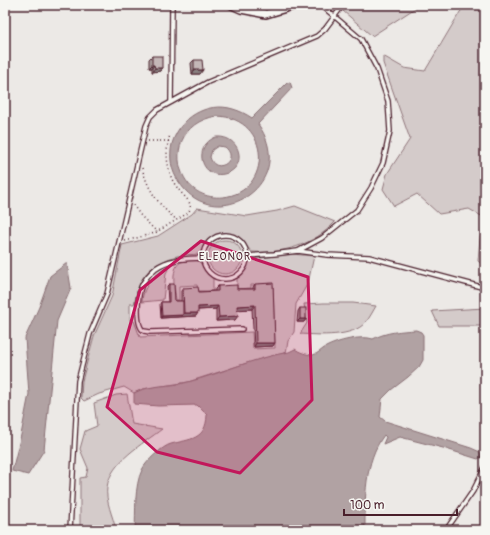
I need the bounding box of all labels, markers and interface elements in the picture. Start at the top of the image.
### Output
district label: ELEONOR [199,250,251,263]
scale bar [344,491,457,517]
text: 100 m [350,498,385,513]

